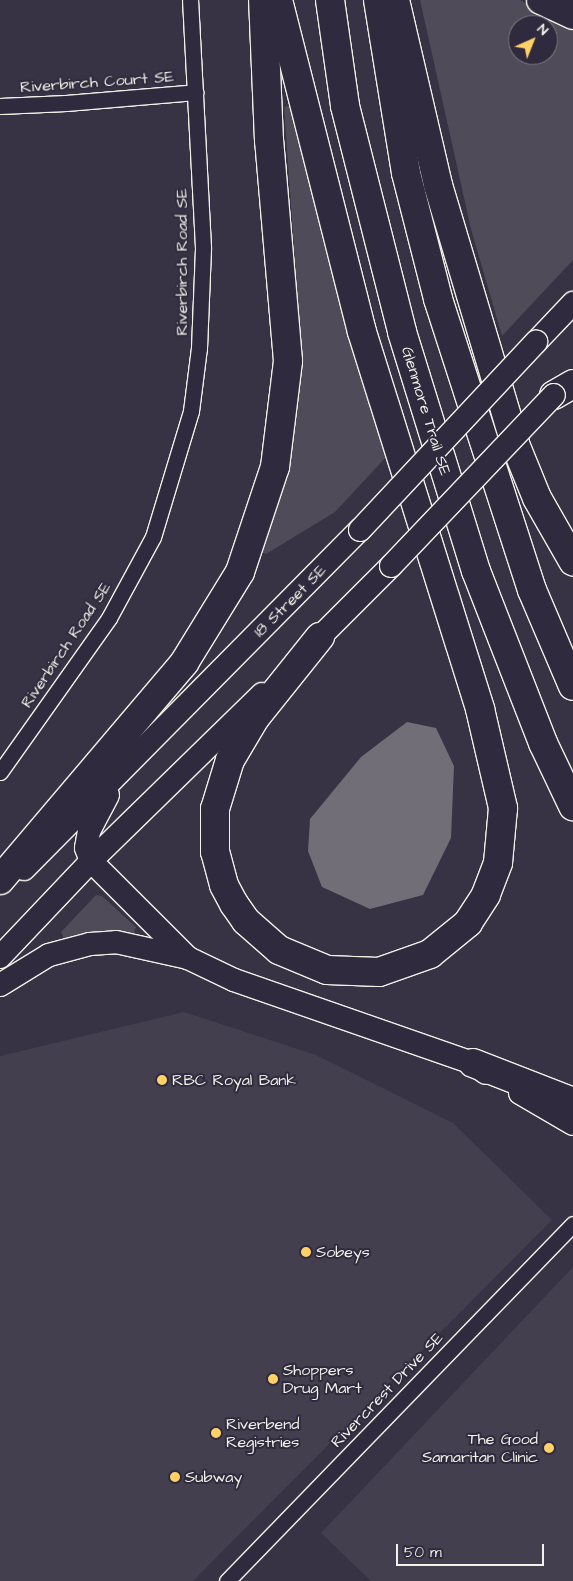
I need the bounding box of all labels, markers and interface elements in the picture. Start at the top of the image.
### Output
north arrow [508,15,558,65]
text: N [533,20,553,40]
street label: Riverbirch Court SE [19,67,175,97]
street label: Riverbirch Road SE [172,188,192,336]
street label: Glenmore Trail SE [397,344,455,478]
street label: 18 Street SE [250,561,330,641]
street label: Riverbirch Road SE [17,579,115,711]
place label: RBC Royal Bank [172,1070,296,1090]
marker: RBC Royal Bank [156,1074,168,1086]
place label: Sobeys [316,1242,370,1262]
marker: Sobeys [300,1246,312,1258]
street label: Rivercrest Drive SE [327,1328,447,1452]
place label: Shoppers Drug Mart [283,1360,362,1398]
marker: Shoppers Drug Mart [267,1373,279,1385]
place label: Riverbend Registries [226,1414,299,1452]
marker: Riverbend Registries [210,1427,222,1439]
place label: The Good Samaritan Clinic [422,1429,538,1467]
marker: The Good Samaritan Clinic [542,1441,556,1455]
place label: Subway [185,1467,242,1487]
marker: Subway [169,1471,181,1483]
scale bar [398,1534,546,1566]
text: 50 m [404,1542,442,1563]

